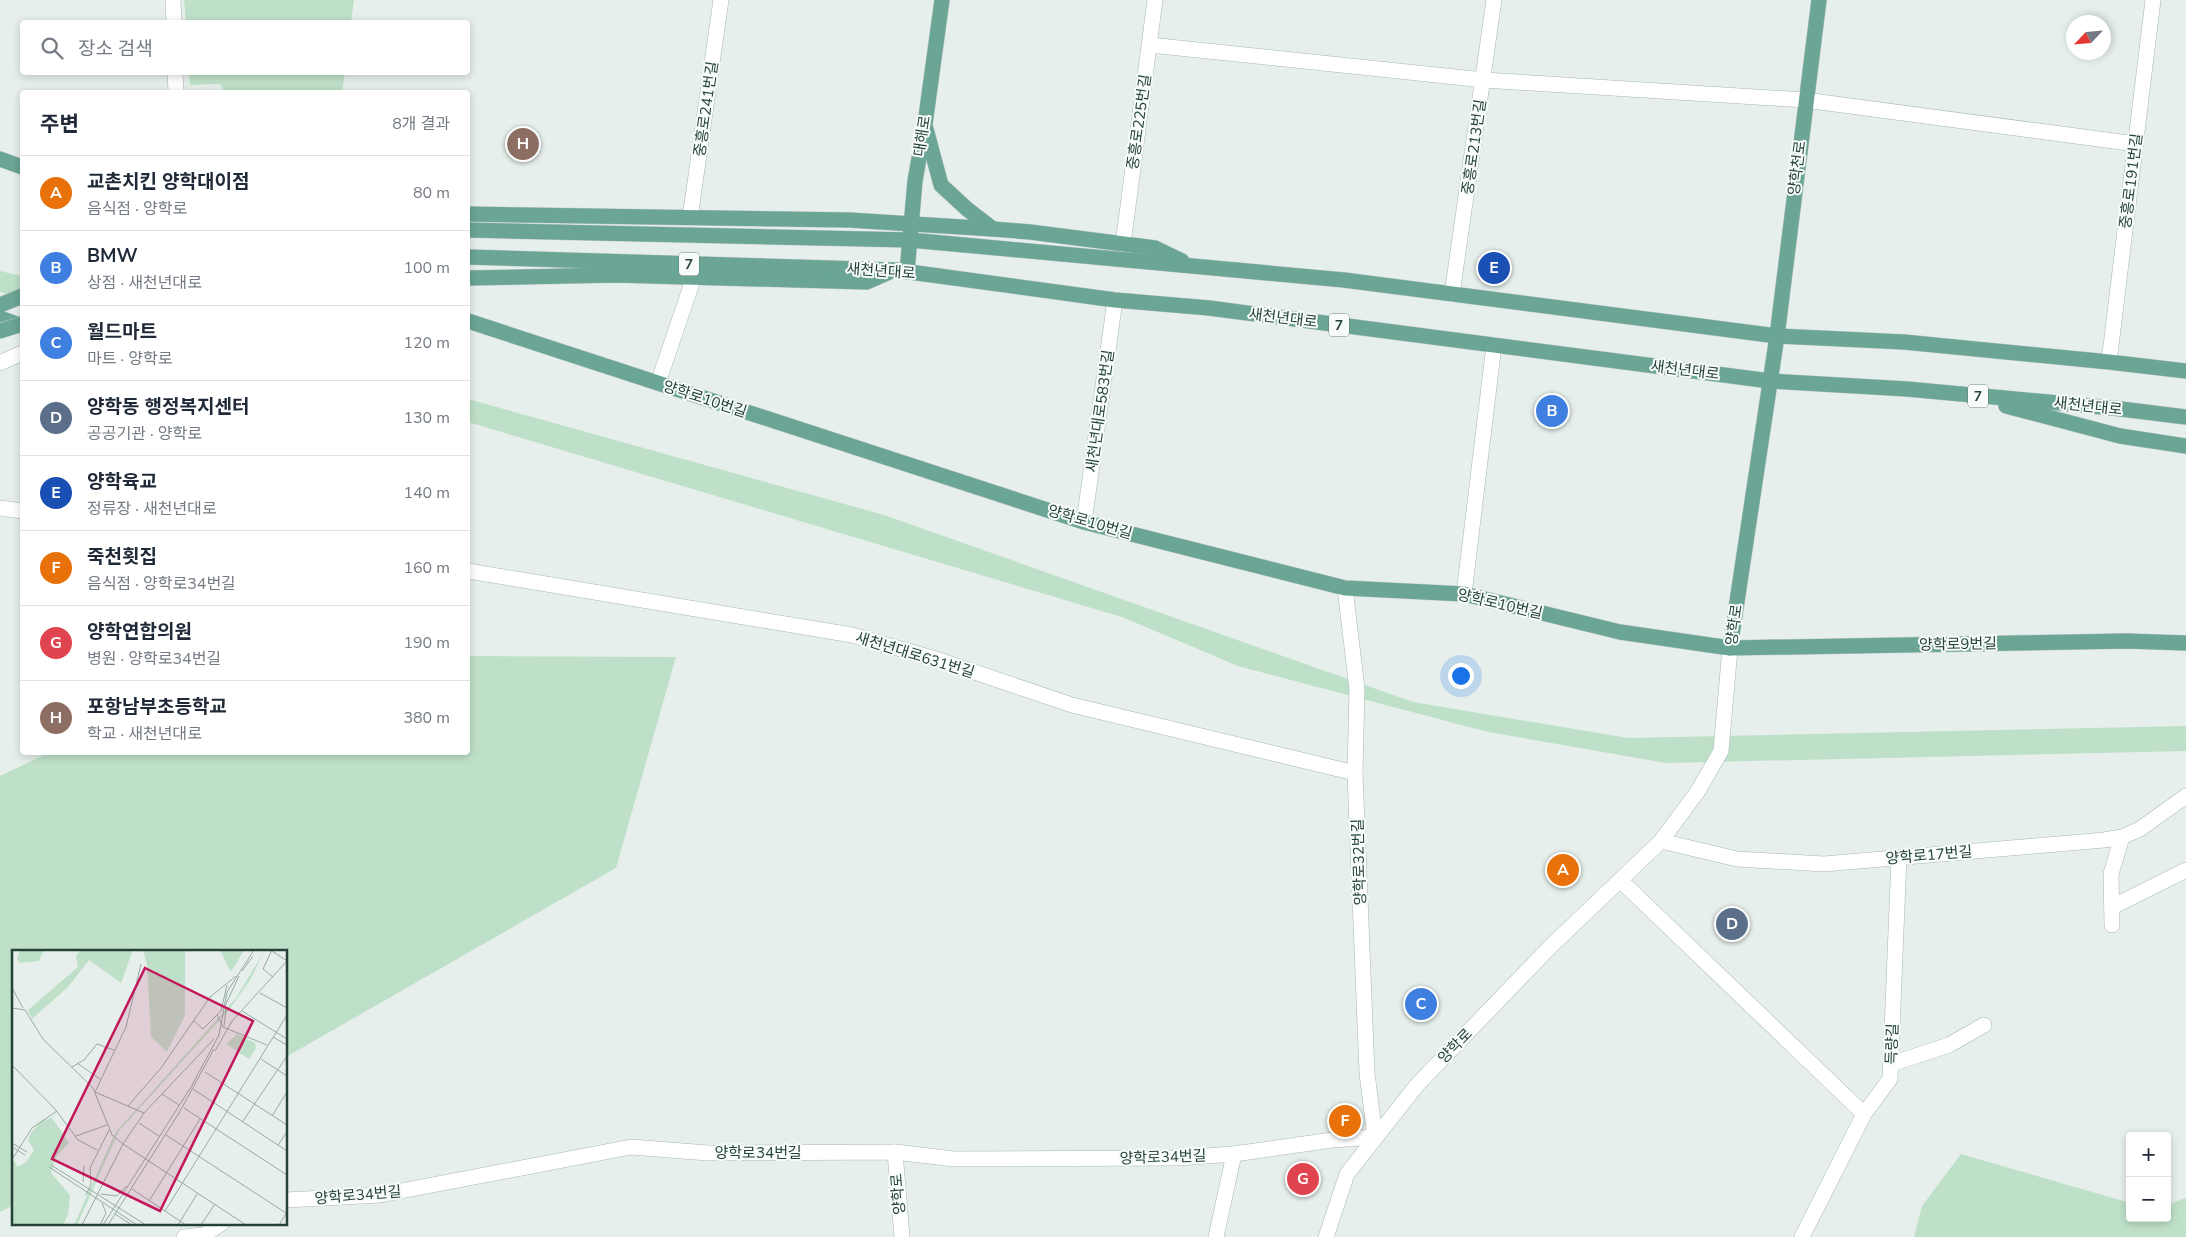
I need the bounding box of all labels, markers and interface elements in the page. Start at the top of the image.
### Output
north arrow [2066,15,2111,60]
search box [20,20,470,75]
icon: search [38,34,66,62]
text: 장소 검색 [78,36,153,62]
street label: 중흥로241번길 [689,60,723,158]
street label: 중흥로225번길 [1122,73,1156,171]
street label: 중흥로213번길 [1457,98,1491,196]
text: 주변 [40,110,79,138]
text: 8개 결과 [392,113,450,135]
street label: 대해로 [909,114,935,158]
pin: H [507,125,539,163]
street label: 중흥로191번길 [2115,132,2147,230]
street label: 양학천로 [1784,139,1810,197]
text: 교촌치킨 양학대이점 [87,169,249,195]
text: A [50,182,62,204]
text: 80 m [413,182,450,204]
text: 음식점 · 양학로 [87,198,187,220]
text: BMW [87,243,138,269]
pin: E [1478,249,1510,287]
road number: 7 [679,252,699,276]
text: B [50,257,62,279]
text: 100 m [403,257,450,279]
street label: 새천년대로 [846,259,916,283]
text: 상점 · 새천년대로 [87,272,202,294]
street label: 새천년대로 [1248,304,1318,332]
road number: 7 [1329,314,1349,336]
text: 월드마트 [87,319,157,345]
text: C [51,332,61,354]
text: 120 m [403,332,450,354]
text: 마트 · 양학로 [87,348,172,370]
street label: 새천년대로583번길 [1081,348,1119,474]
street label: 새천년대로 [1650,356,1720,384]
street label: 양학로10번길 [661,376,749,422]
road number: 7 [1968,384,1988,408]
pin: B [1536,392,1568,430]
street label: 새천년대로 [2053,392,2123,420]
text: 양학동 행정복지센터 [87,394,249,420]
text: D [50,407,62,429]
text: 130 m [403,407,450,429]
text: 공공기관 · 양학로 [87,423,202,445]
text: 양학육교 [87,469,157,495]
text: E [51,482,61,504]
text: 140 m [403,482,450,504]
text: 정류장 · 새천년대로 [87,498,217,520]
street label: 양학로10번길 [1045,500,1135,544]
text: 죽천횟집 [87,544,157,570]
text: F [52,557,61,579]
text: 160 m [403,557,450,579]
text: 음식점 · 양학로34번길 [87,573,236,595]
street label: 양학로10번길 [1455,584,1545,624]
street label: 양학로 [1721,603,1747,647]
text: 양학연합의원 [87,619,192,645]
street label: 새천년대로631번길 [853,627,977,683]
text: G [50,632,62,654]
text: 190 m [403,632,450,654]
street label: 양학로9번길 [1919,633,1997,655]
text: 병원 · 양학로34번길 [87,648,221,670]
your location [1448,663,1474,689]
text: 포항남부초등학교 [87,694,227,720]
text: H [50,707,62,729]
text: 380 m [403,707,450,729]
text: 학교 · 새천년대로 [87,723,202,745]
street label: 양학로32번길 [1347,818,1371,906]
street label: 양학로17번길 [1885,841,1973,869]
pin: A [1547,851,1579,889]
pin: D [1716,905,1748,943]
inset map [12,950,288,1224]
pin: C [1405,985,1437,1023]
street label: 득량길 [1881,1023,1903,1065]
street label: 양학로 [1433,1024,1477,1068]
pin: F [1329,1102,1361,1140]
map controls [2126,1132,2171,1222]
button: + [2126,1132,2171,1177]
street label: 양학로34번길 [714,1143,802,1163]
street label: 양학로34번길 [1119,1145,1207,1169]
pin: G [1287,1160,1319,1198]
street label: 양학로 [886,1173,910,1215]
button: − [2126,1177,2171,1222]
street label: 양학로34번길 [314,1181,402,1209]

